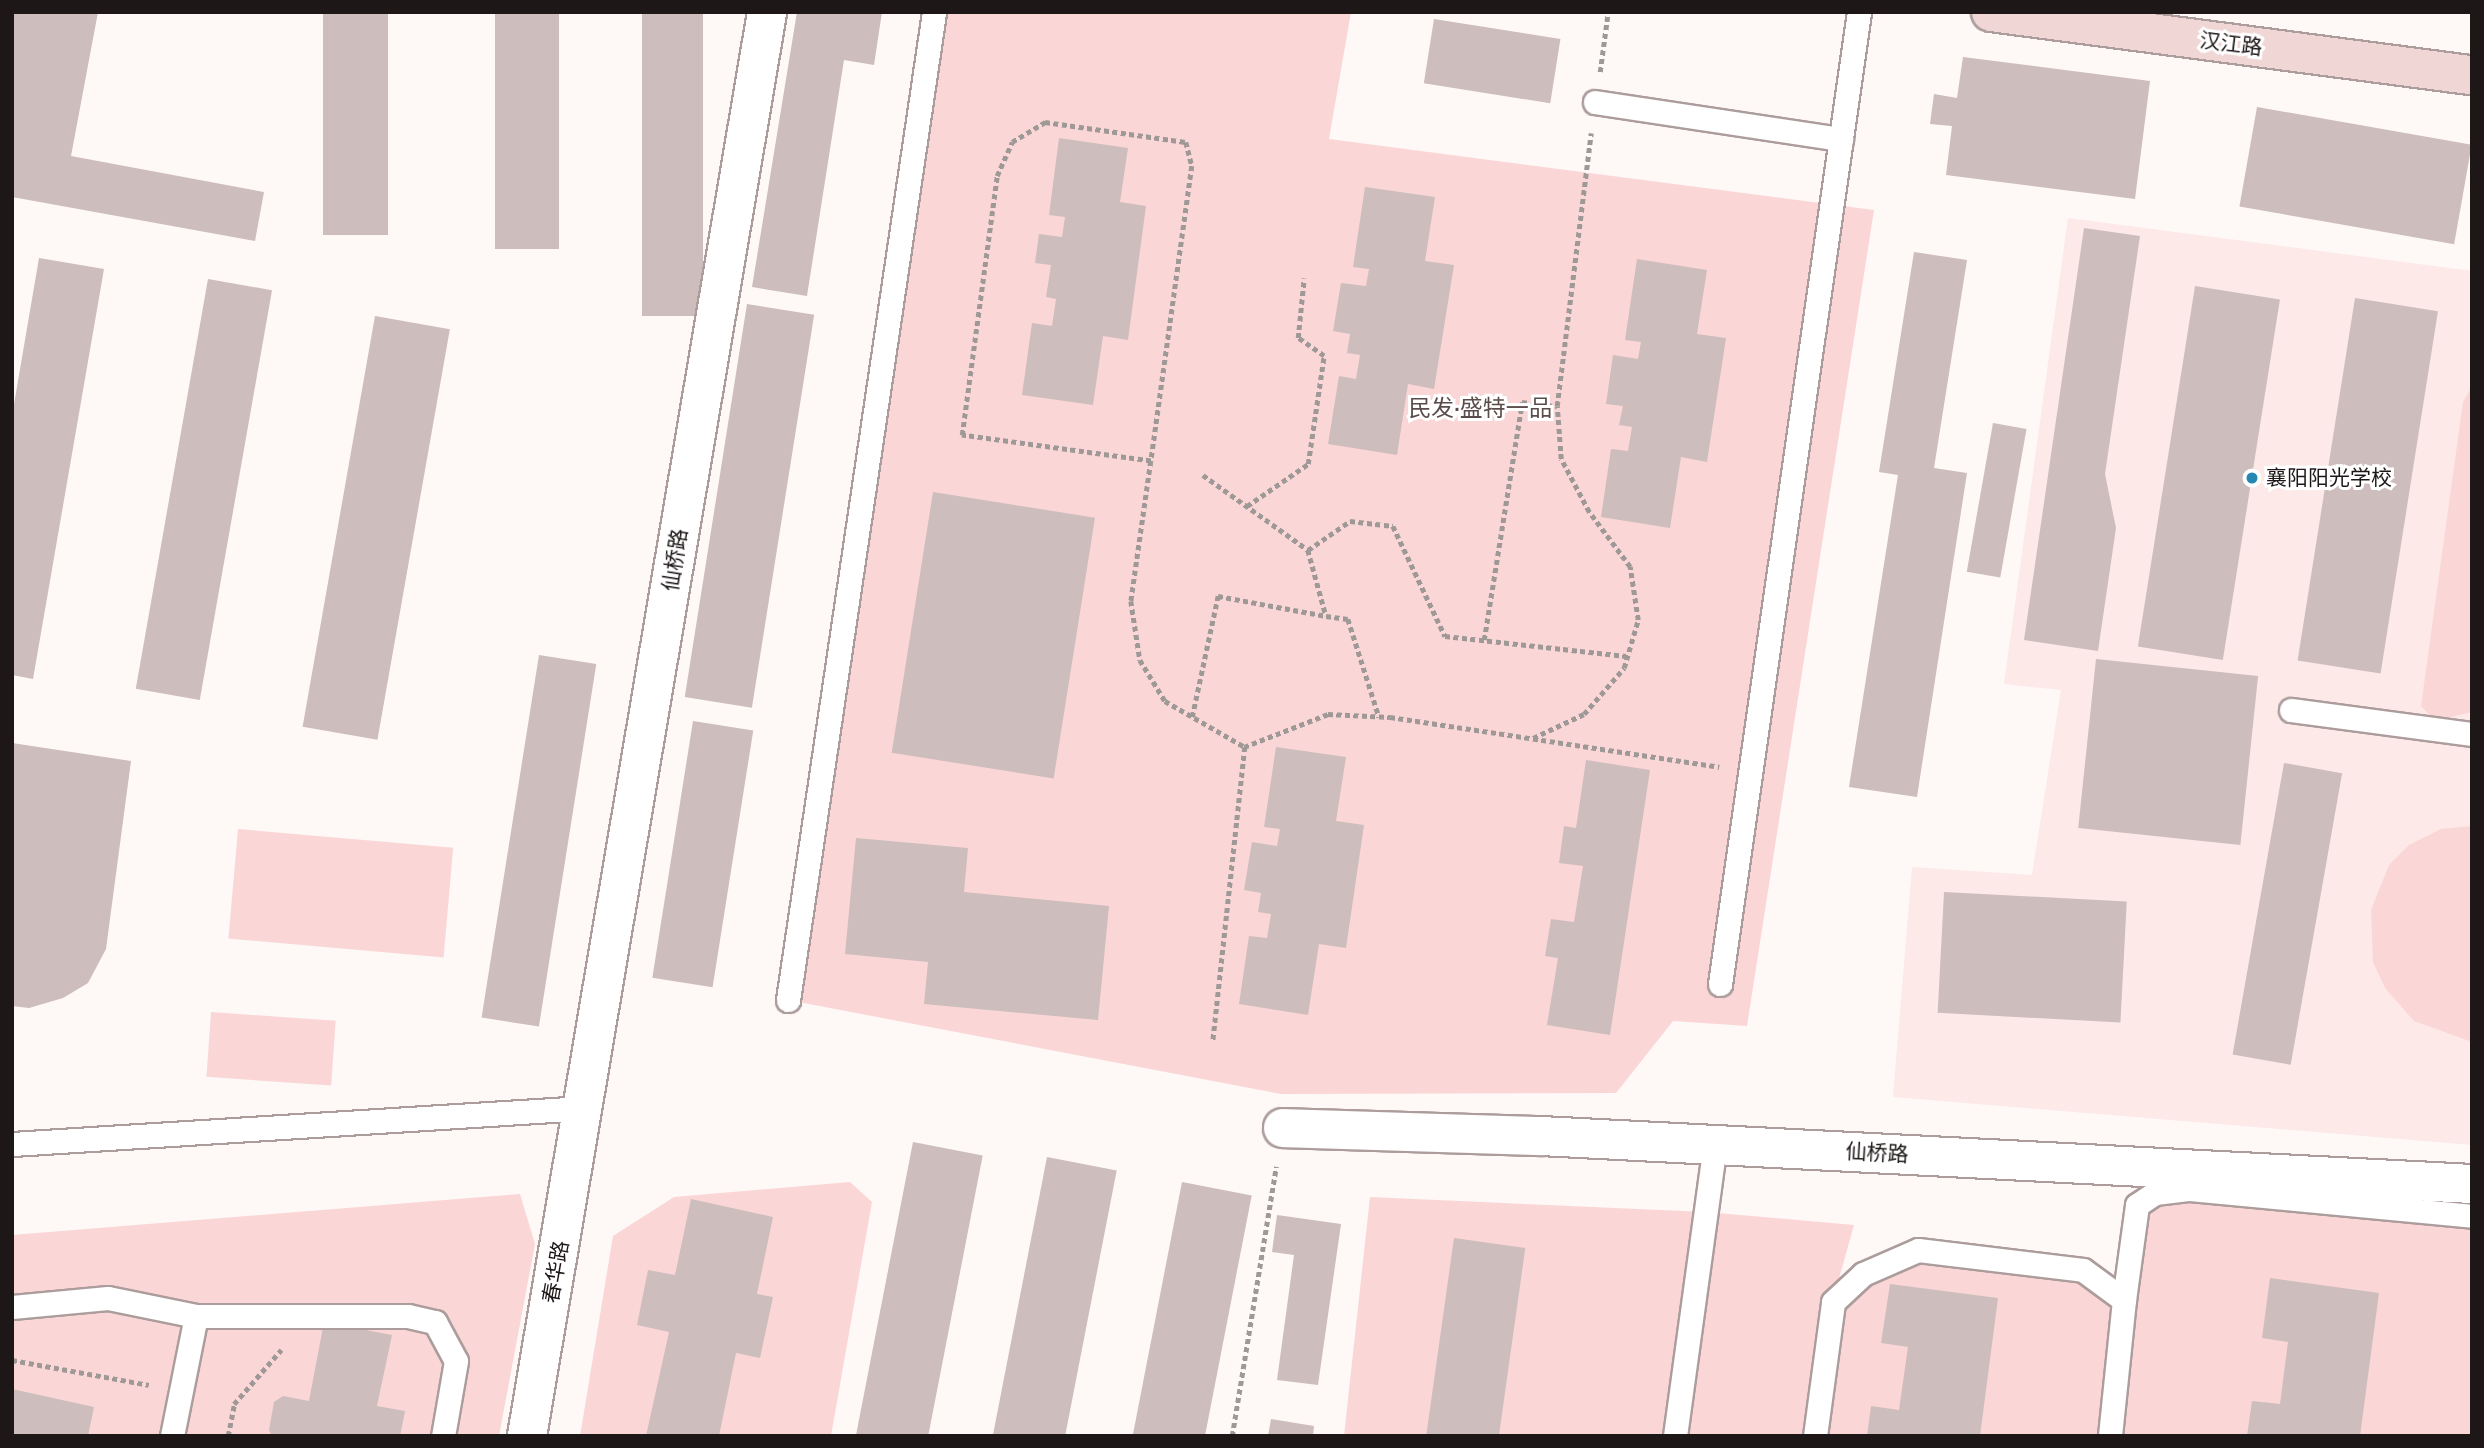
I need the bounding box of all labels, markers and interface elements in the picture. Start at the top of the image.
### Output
street label: 汉江路 [2198,28,2264,60]
district label: 民发·盛特一品 [1408,394,1552,422]
place label: 襄阳阳光学校 [2266,465,2392,491]
marker: 襄阳阳光学校 [2244,470,2260,486]
street label: 仙桥路 [658,527,692,593]
street label: 仙桥路 [1845,1139,1909,1167]
street label: 春华路 [538,1239,574,1305]

